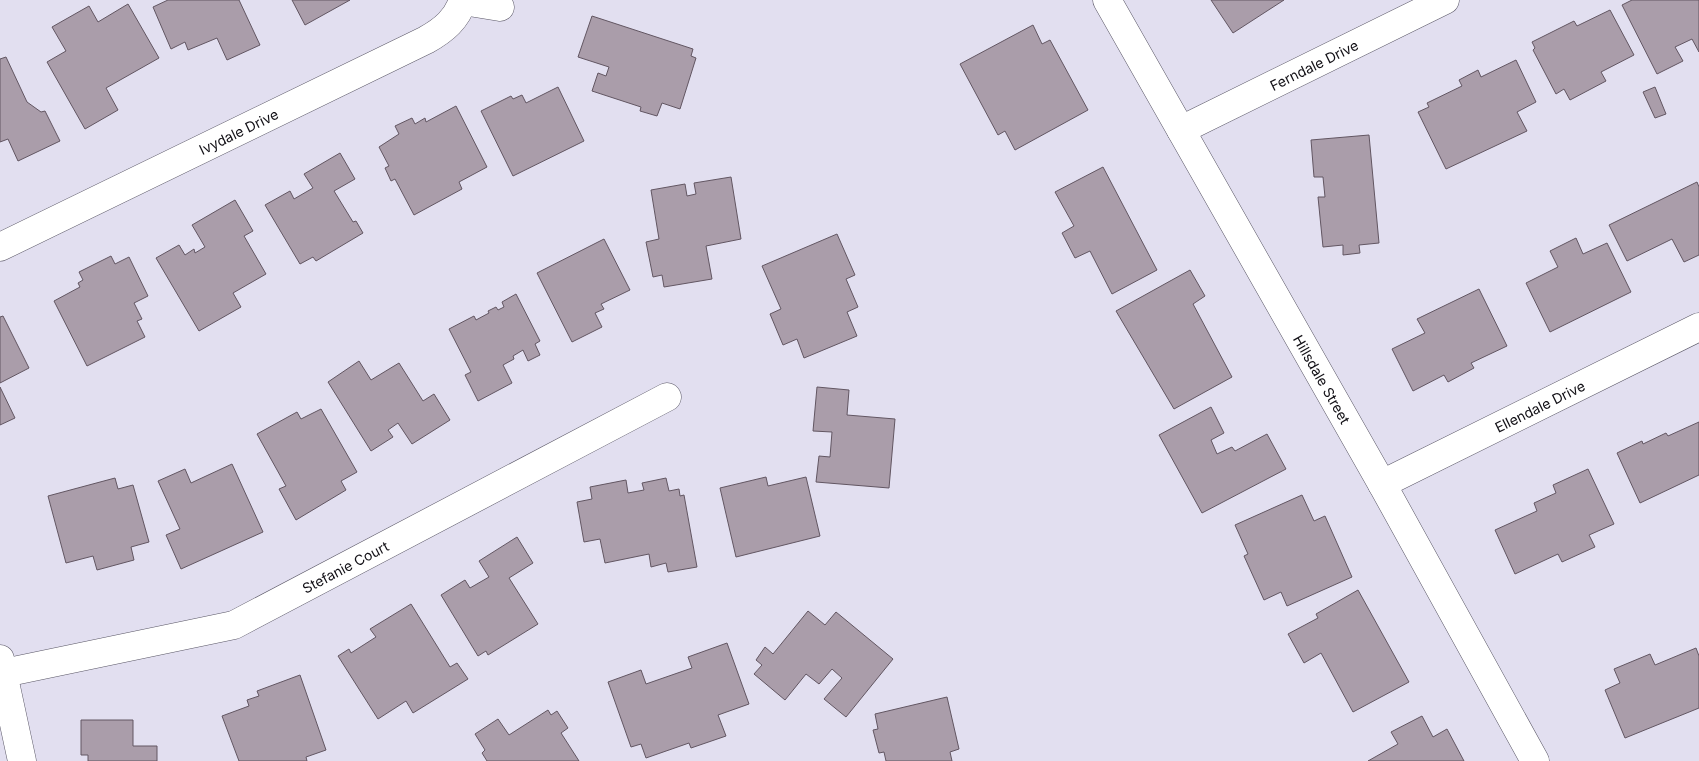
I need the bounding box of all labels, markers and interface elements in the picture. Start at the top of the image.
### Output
street label: Ferndale Drive [1267,36,1361,94]
street label: Ivydale Drive [196,105,281,158]
street label: Hillsdale Street [1290,332,1355,427]
street label: Ellendale Drive [1492,376,1588,435]
street label: Stefanie Court [299,537,392,596]

